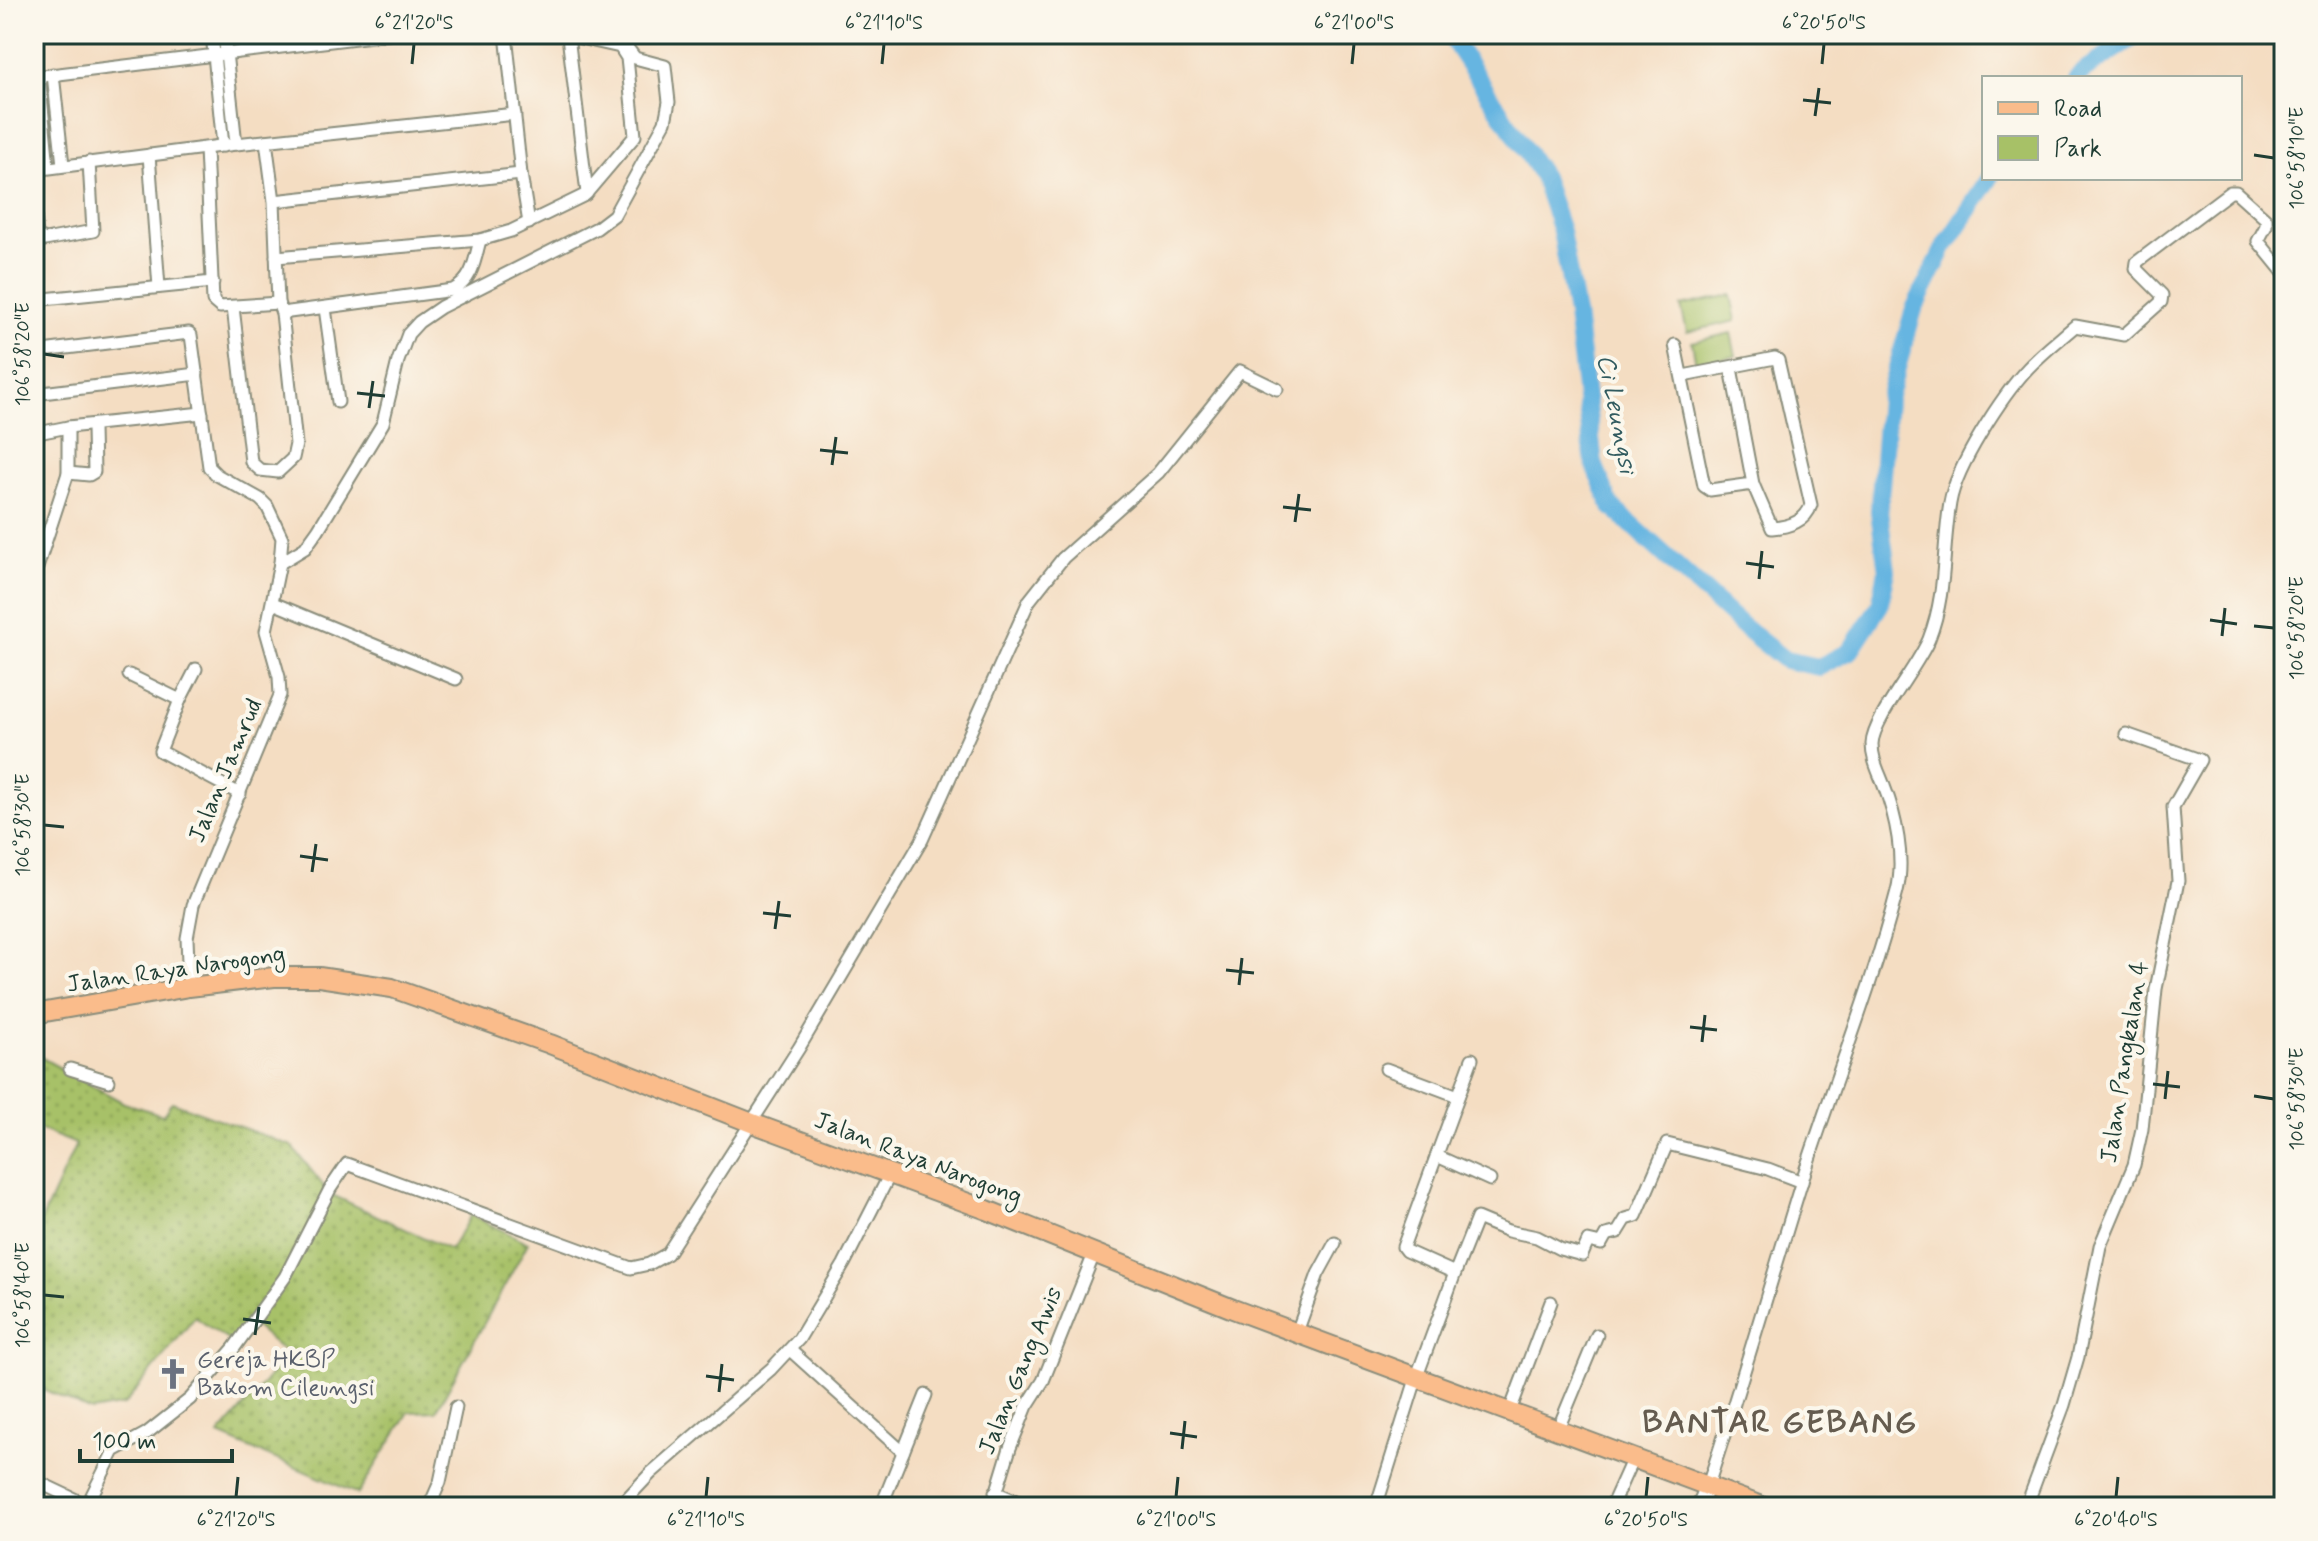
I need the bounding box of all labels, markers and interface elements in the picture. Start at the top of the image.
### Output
text: 6°21'20"S [374,10,454,37]
text: 6°21'10"S [845,10,923,37]
text: 6°21'00"S [1314,10,1394,37]
text: 6°20'50"S [1782,10,1866,37]
legend [1982,76,2242,180]
text: Road [2054,94,2102,125]
text: 106°58'10"E [2284,106,2311,210]
text: Park [2054,134,2102,165]
text: 106°58'20"E [10,302,37,406]
water label: Ci Leungsi [1588,352,1645,479]
text: 106°58'20"E [2284,576,2311,680]
street label: Jalan Jamrud [182,694,270,848]
text: 106°58'30"E [10,773,37,877]
street label: Jalan Raya Narogong [65,939,287,1003]
street label: Jalan Pangkalan 4 [2094,959,2158,1166]
text: 106°58'30"E [2284,1047,2311,1151]
street label: Jalan Raya Narogong [809,1105,1026,1215]
text: 106°58'40"E [10,1242,37,1348]
street label: Jalan Gang Awis [972,1282,1072,1460]
place label: Gereja HKBP Bakom Cileungsi [197,1345,374,1404]
church icon: Gereja HKBP Bakom Cileungsi [156,1357,190,1391]
district label: BANTAR GEBANG [1642,1402,1918,1444]
scale bar [80,1413,232,1463]
text: 100 m [92,1427,156,1458]
text: 6°21'20"S [196,1507,276,1534]
text: 6°21'10"S [667,1507,745,1534]
text: 6°21'00"S [1136,1507,1216,1534]
text: 6°20'50"S [1604,1507,1688,1534]
text: 6°20'40"S [2074,1507,2158,1534]

